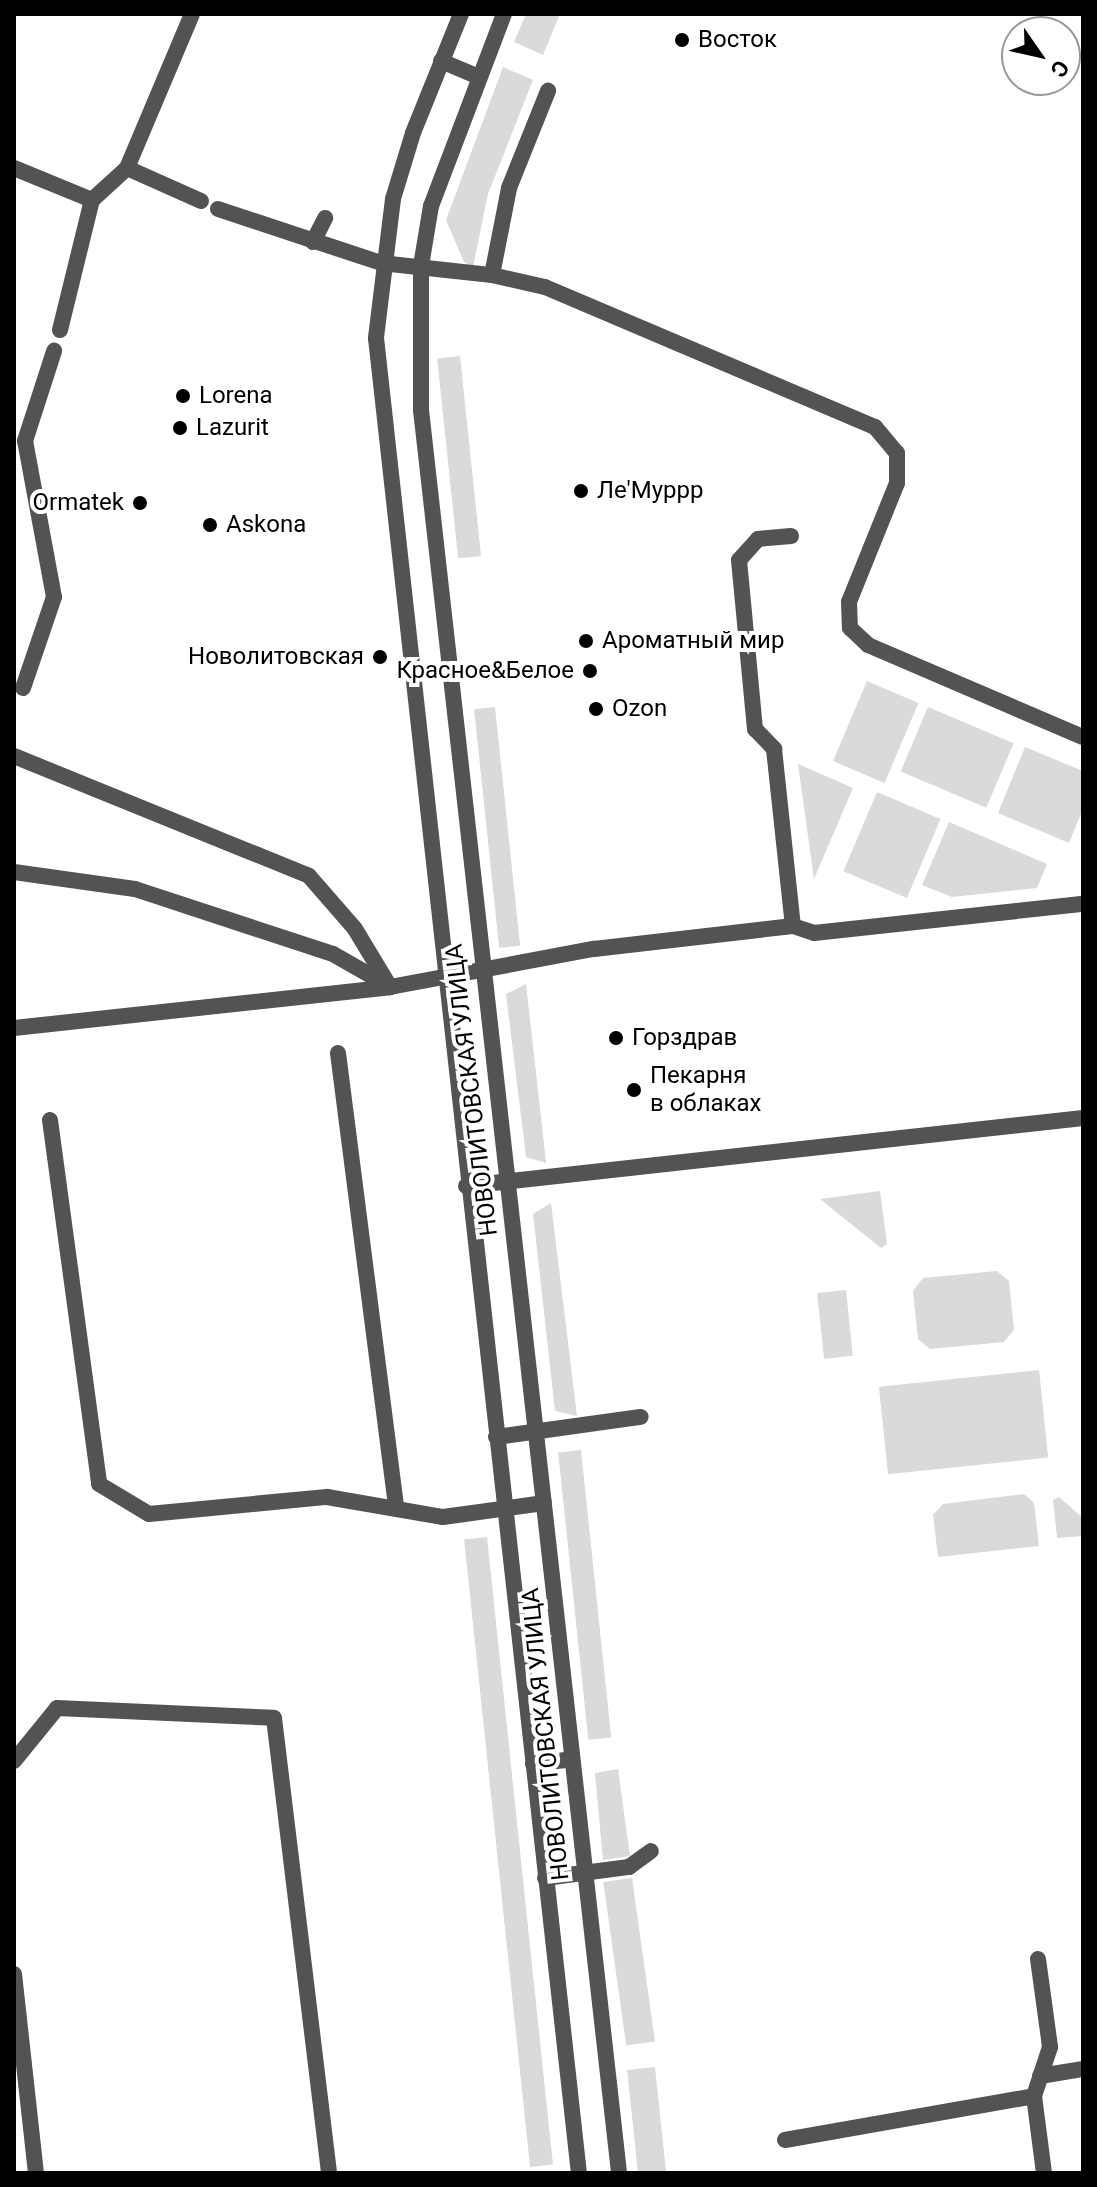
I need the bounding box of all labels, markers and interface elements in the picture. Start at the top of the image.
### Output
north arrow [1001,16,1081,96]
place label: Восток [698,26,777,54]
marker: Восток [673,31,691,49]
text: С [1045,56,1074,82]
place label: Lorena [199,382,273,410]
marker: Lorena [174,387,192,405]
place label: Lazurit [196,414,269,442]
marker: Lazurit [171,419,189,437]
place label: Ле'Муррр [597,477,703,505]
marker: Ле'Муррр [572,482,590,500]
place label: Ormatek [33,489,124,517]
marker: Ormatek [131,494,149,512]
place label: Askona [226,511,306,539]
marker: Askona [201,516,219,534]
place label: Ароматный мир [602,627,784,655]
marker: Ароматный мир [577,632,595,650]
place label: Новолитовская [188,643,364,671]
marker: Новолитовская [371,648,389,666]
place label: Красное&Белое [396,657,574,685]
marker: Красное&Белое [581,662,599,680]
place label: Ozon [612,695,667,723]
marker: Ozon [587,700,605,718]
street label: НОВОЛИТОВСКАЯ УЛИЦА [440,942,504,1238]
place label: Горздрав [632,1024,737,1052]
marker: Горздрав [607,1029,625,1047]
place label: Пекарня в облаках [650,1062,762,1118]
marker: Пекарня в облаках [625,1081,643,1099]
street label: НОВОЛИТОВСКАЯ УЛИЦА [516,1586,576,1882]

